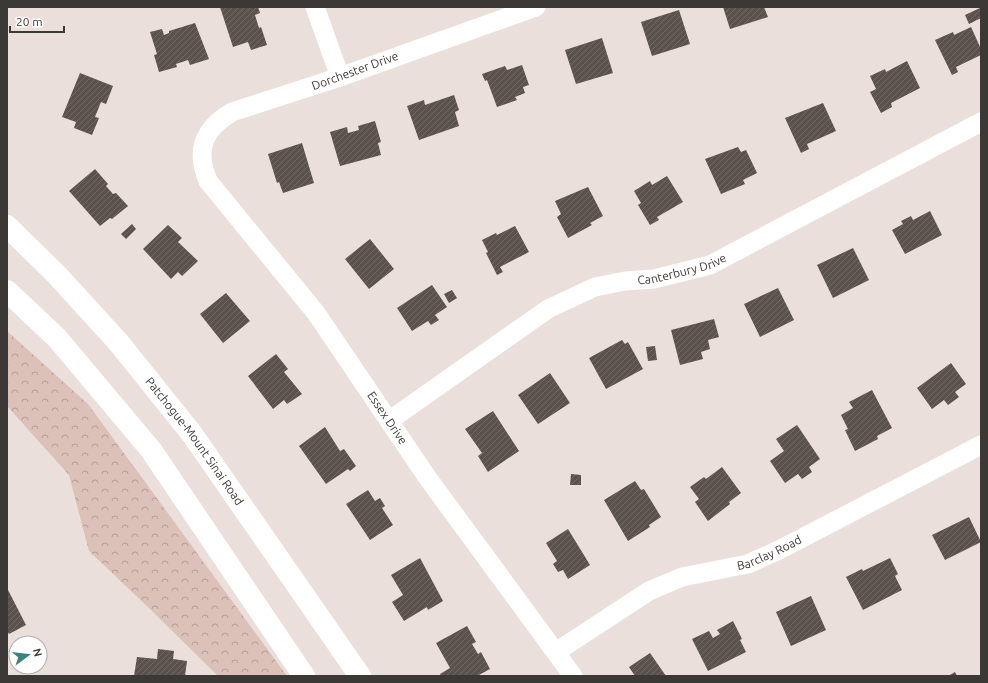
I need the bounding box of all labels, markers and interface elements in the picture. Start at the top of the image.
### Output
scale bar [10,8,64,34]
text: 20 m [16,15,43,28]
street label: Dorchester Drive [310,49,400,92]
street label: Canterbury Drive [637,251,728,286]
street label: Patchogue-Mount Sinai Road [143,375,246,507]
street label: Essex Drive [365,389,410,447]
street label: Barclay Road [736,533,803,572]
north arrow [8,635,48,675]
text: N [31,647,45,658]

